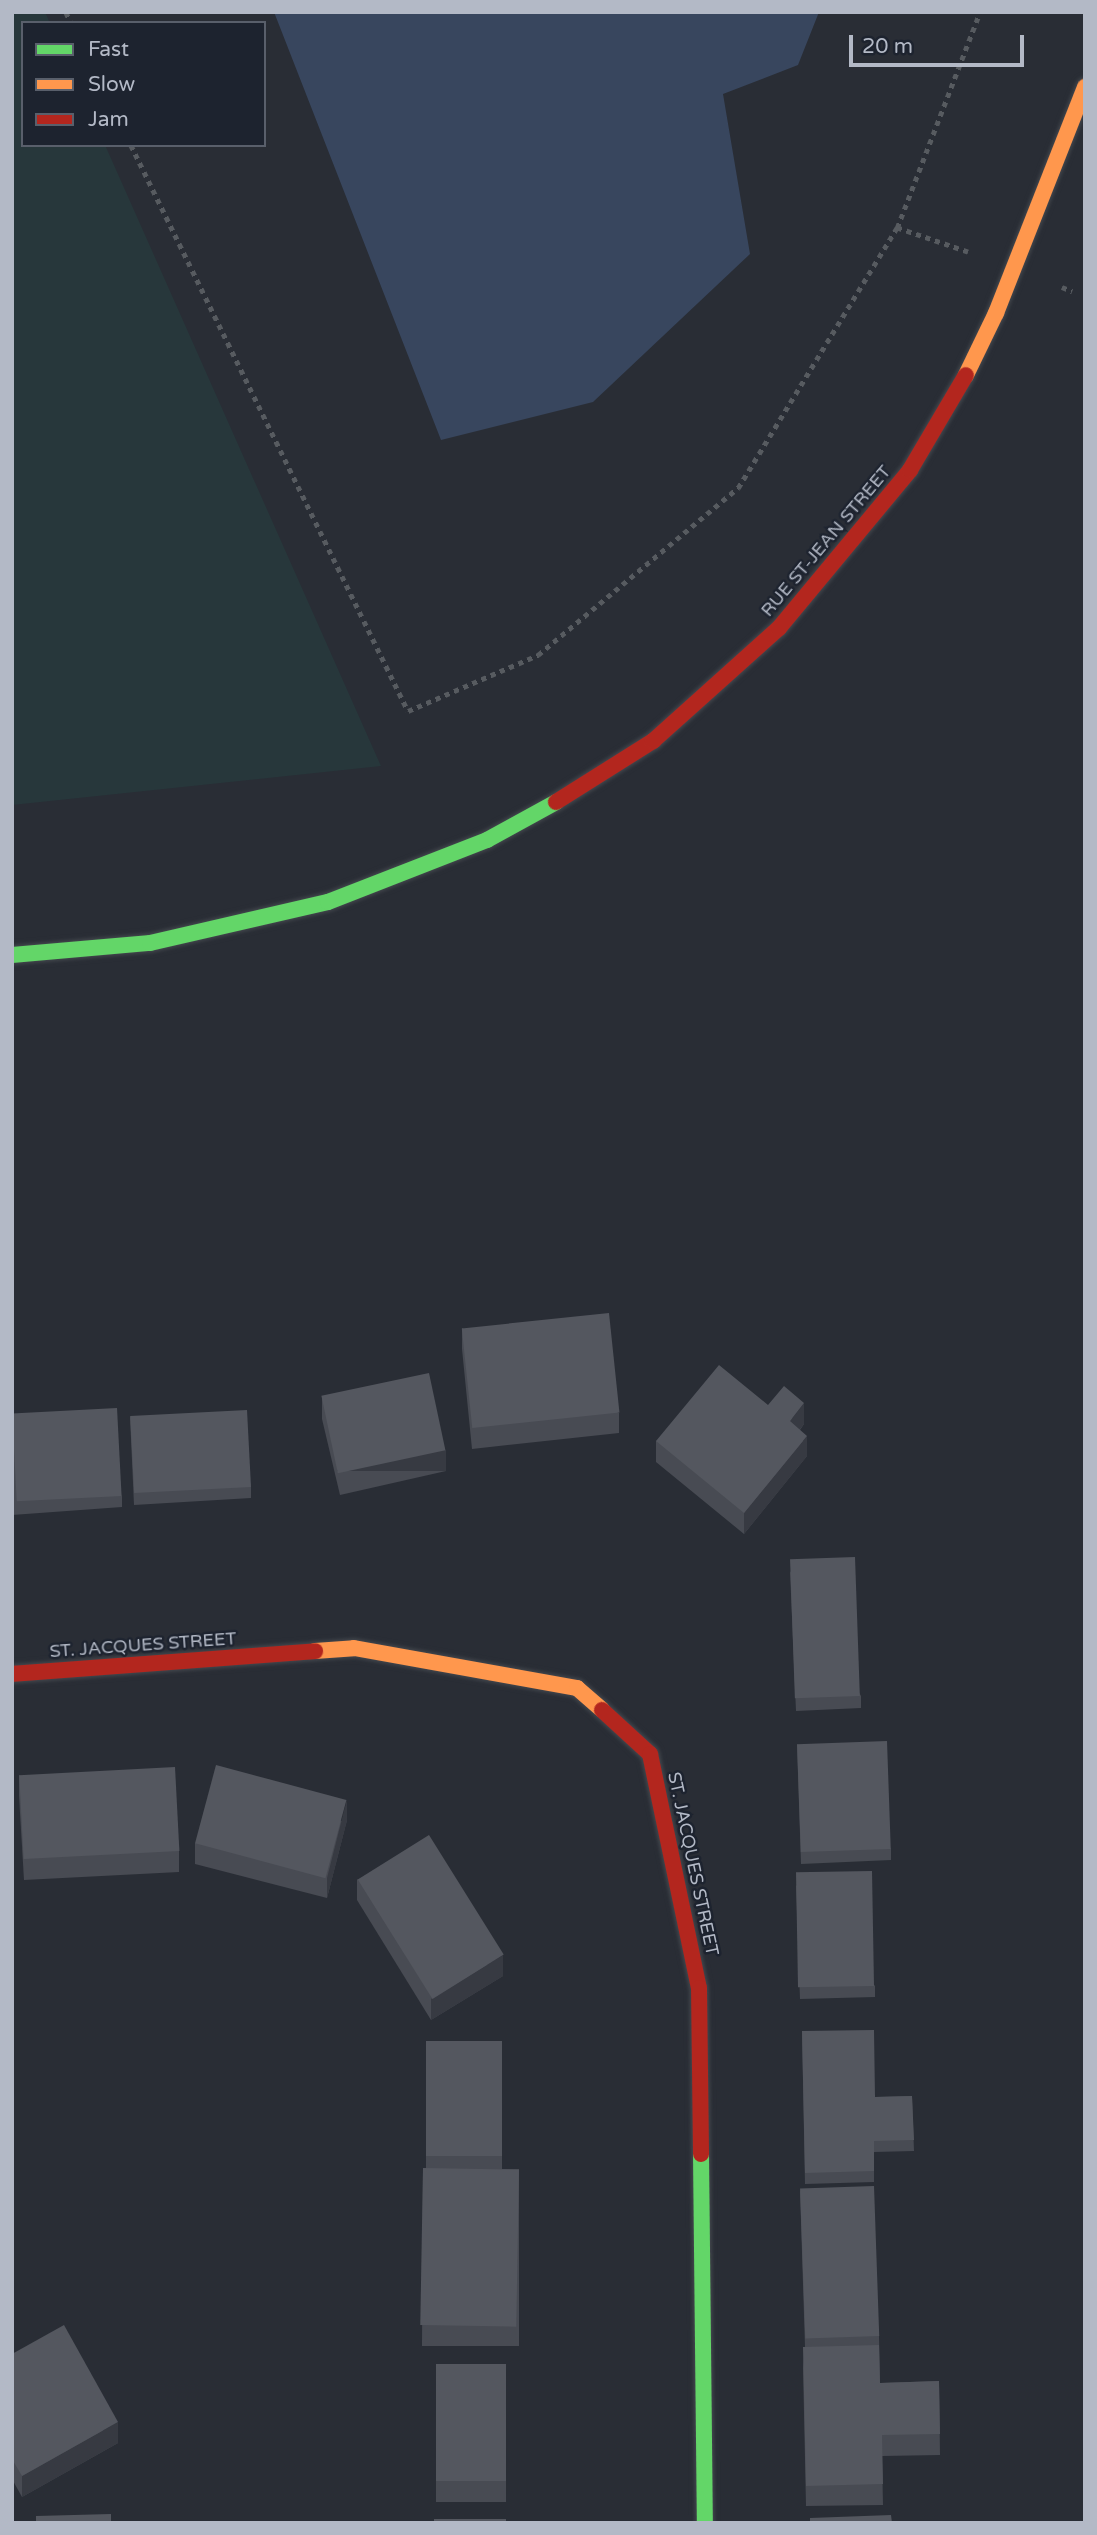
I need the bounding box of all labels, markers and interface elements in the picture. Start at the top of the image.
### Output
legend [21,21,266,147]
scale bar [852,21,1027,65]
text: 20 m [862,34,913,59]
text: Fast [88,37,129,62]
text: Slow [88,72,135,97]
text: Jam [88,107,129,132]
street label: RUE ST-JEAN STREET [756,461,896,621]
street label: ST. JACQUES STREET [49,1628,237,1662]
street label: ST. JACQUES STREET [663,1770,723,1958]

